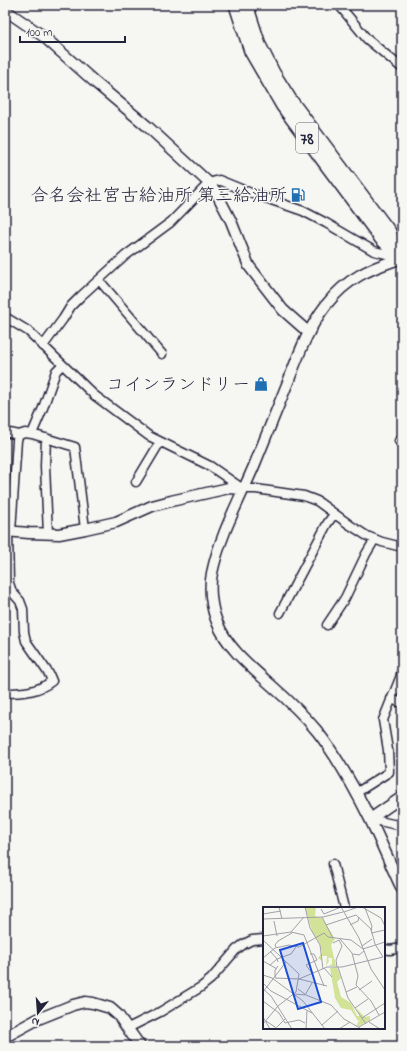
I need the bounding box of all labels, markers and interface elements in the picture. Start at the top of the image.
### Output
scale bar [20,18,125,44]
text: 100 m [26,24,53,42]
road number: 78 [296,123,318,153]
place label: 合名会社宮古給油所 第三給油所 [31,184,287,210]
fuel station icon: 合名会社宮古給油所 第三給油所 [290,187,306,203]
place label: コインランドリー [106,373,250,399]
shop icon: コインランドリー [253,376,269,392]
inset map [263,907,385,1029]
north arrow [18,993,58,1033]
text: N [29,1013,41,1030]

